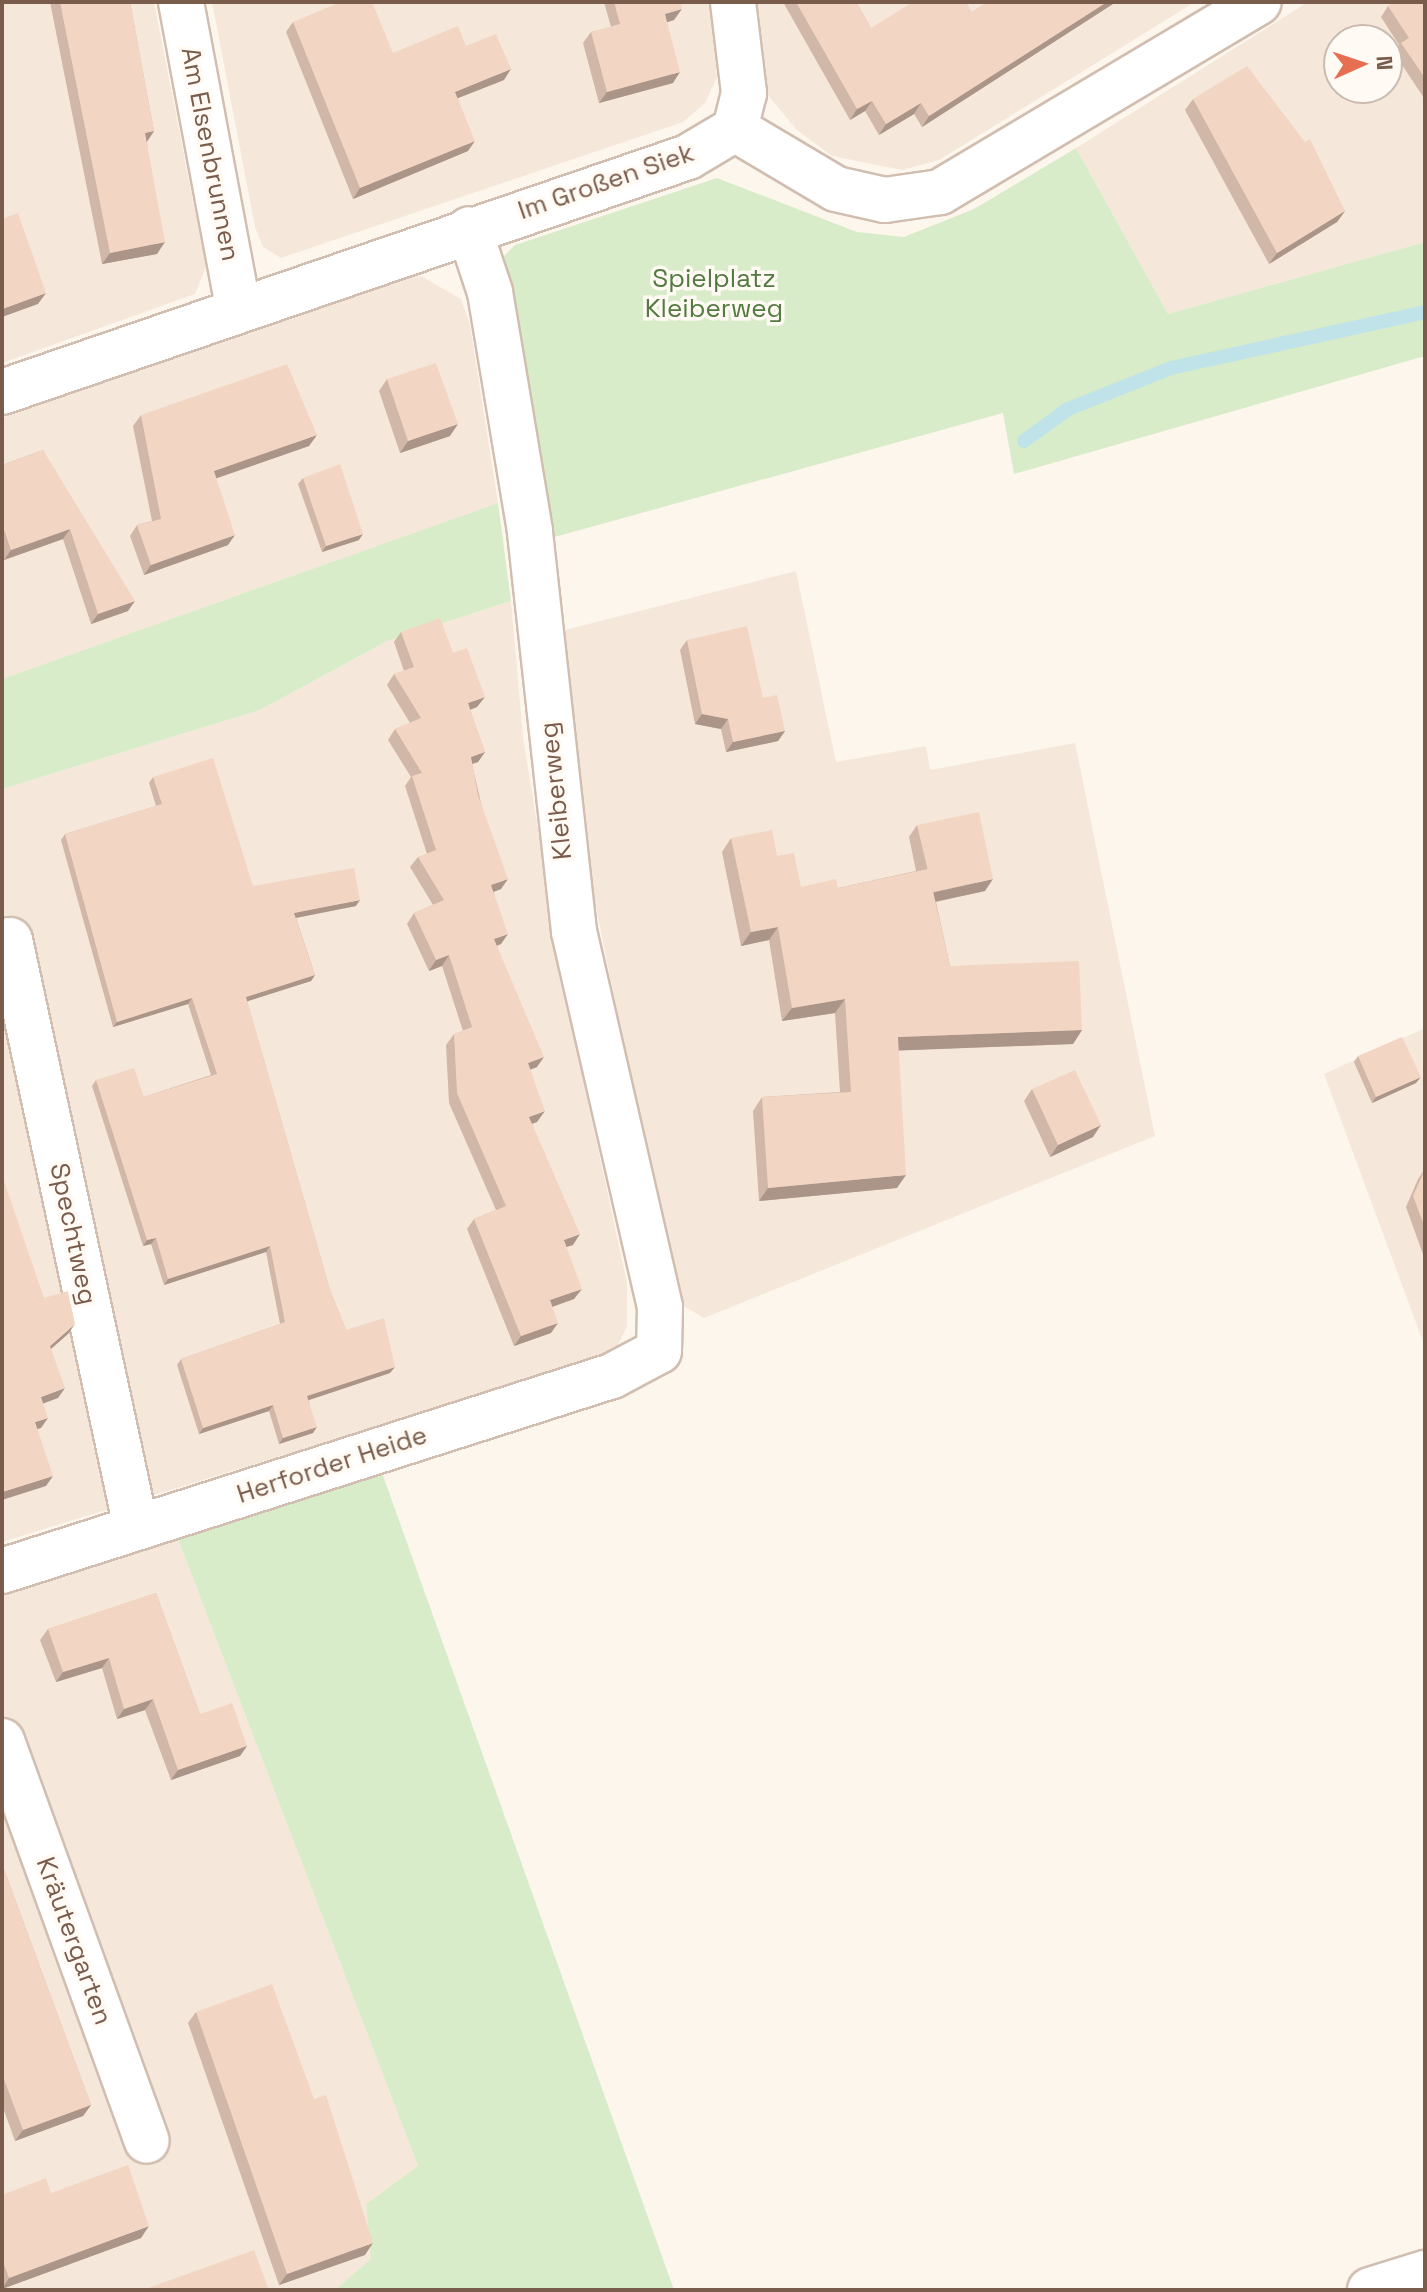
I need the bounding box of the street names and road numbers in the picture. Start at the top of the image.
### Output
street label: Am Elsenbrunnen [174,44,246,264]
street label: Im Großen Siek [514,137,698,227]
street label: Kleiberweg [533,720,579,862]
street label: Spechtweg [43,1160,103,1308]
street label: Herforder Heide [233,1420,431,1510]
street label: Kräutergarten [29,1853,119,2029]

